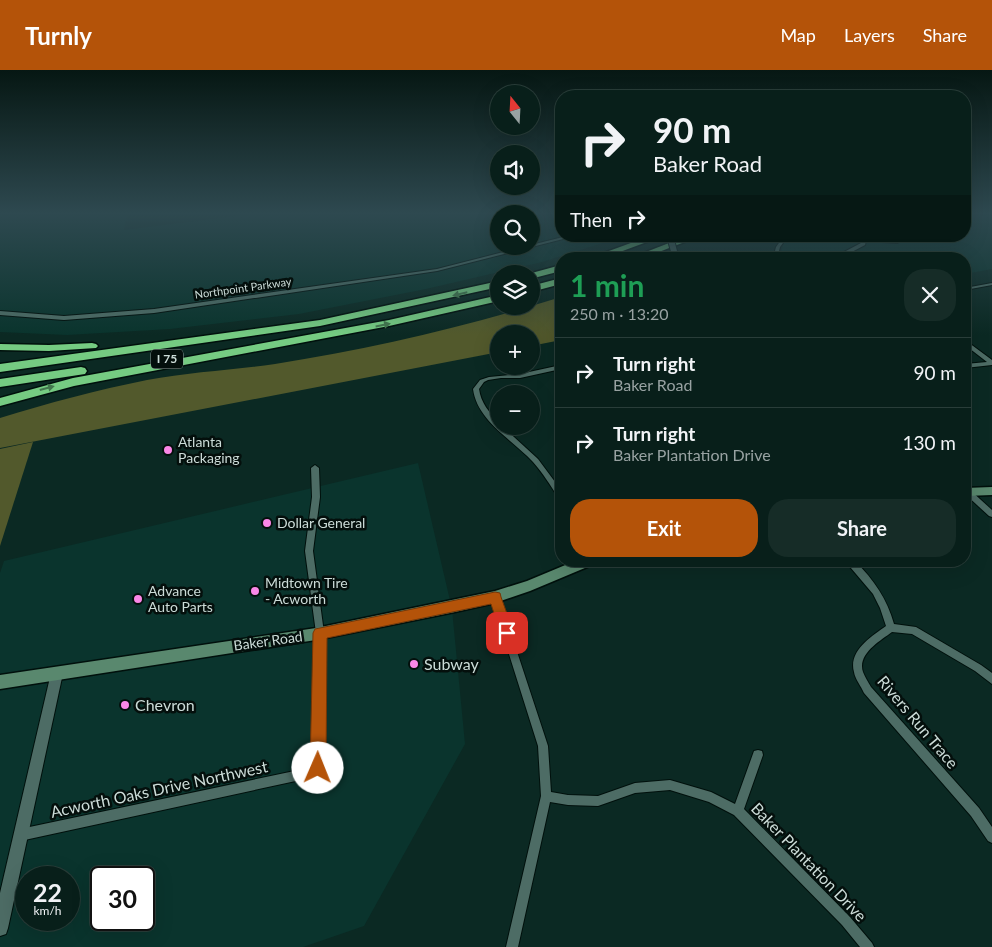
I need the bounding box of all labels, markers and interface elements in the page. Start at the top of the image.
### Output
text: Turnly [25,21,92,50]
text: Map [780,24,816,46]
text: Layers [844,24,895,46]
text: Share [923,24,967,46]
north arrow [490,85,540,135]
map controls [490,85,540,435]
text: 90 m [653,108,731,150]
icon: right [570,110,635,175]
button: sound [490,145,540,195]
text: Baker Road [653,150,762,177]
button: search [490,205,540,255]
icon: right [622,205,650,233]
text: Then [570,208,612,231]
button: layers [490,265,540,315]
text: 1 min [570,267,644,303]
button: close [904,269,956,321]
street label: Northpoint Parkway [194,274,292,301]
one-way arrow [452,290,468,298]
text: 250 m · 13:20 [570,304,669,323]
one-way arrow [375,320,391,328]
button: + [490,325,540,375]
road number: I 75 [151,350,183,368]
text: Turn right [613,352,695,375]
icon: right [570,359,598,387]
text: 90 m [913,361,956,384]
text: Baker Road [613,375,692,394]
one-way arrow [39,384,54,392]
button: − [490,385,540,435]
text: Turn right [613,422,695,445]
icon: right [570,429,598,457]
text: 130 m [902,431,956,454]
place label: Atlanta Packaging [178,433,240,466]
marker: Atlanta Packaging [162,444,174,456]
text: Baker Plantation Drive [613,445,771,464]
button: Exit [570,499,758,557]
button: Share [768,499,956,557]
place label: Dollar General [277,514,365,531]
marker: Dollar General [261,517,273,529]
place label: Midtown Tire - Acworth [265,574,348,607]
place label: Advance Auto Parts [148,582,213,615]
marker: Midtown Tire - Acworth [249,585,261,597]
marker: Advance Auto Parts [132,593,144,605]
pin [486,612,528,654]
icon: arrive [493,619,521,647]
street label: Baker Road [232,627,304,654]
place label: Subway [424,654,480,673]
marker: Subway [408,658,420,670]
street label: Rivers Run Trace [874,671,963,772]
place label: Chevron [135,695,195,714]
marker: Chevron [119,699,131,711]
position arrow [291,741,343,793]
street label: Acworth Oaks Drive Northwest [49,756,269,821]
street label: Baker Plantation Drive [748,798,871,925]
speed limit sign: 30 [90,866,155,931]
text: 22 [33,877,62,907]
text: km/h [33,903,62,918]

